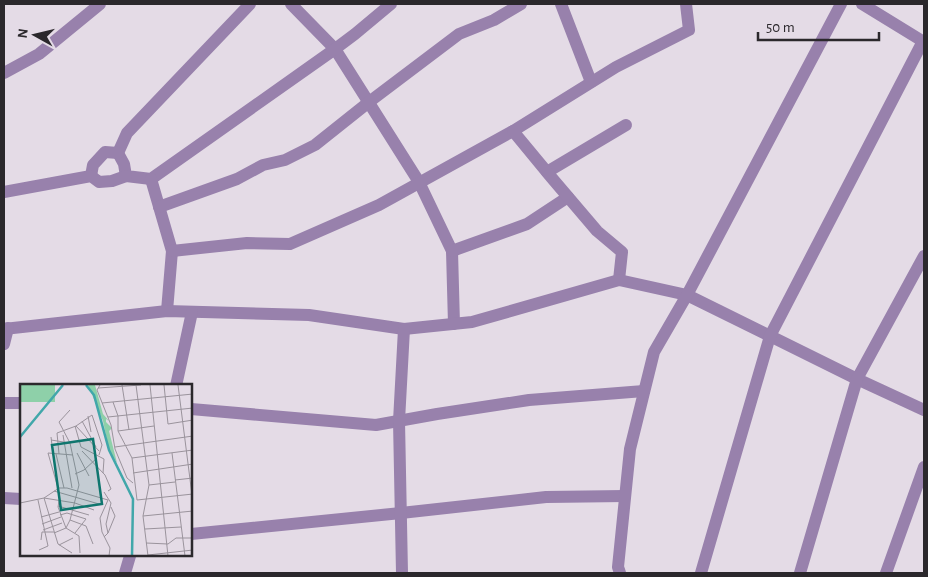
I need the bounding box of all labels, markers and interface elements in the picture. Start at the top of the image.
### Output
north arrow [10,10,60,60]
scale bar [758,10,879,42]
text: 50 m [766,20,795,35]
text: N [16,28,31,39]
inset map [20,384,192,557]

